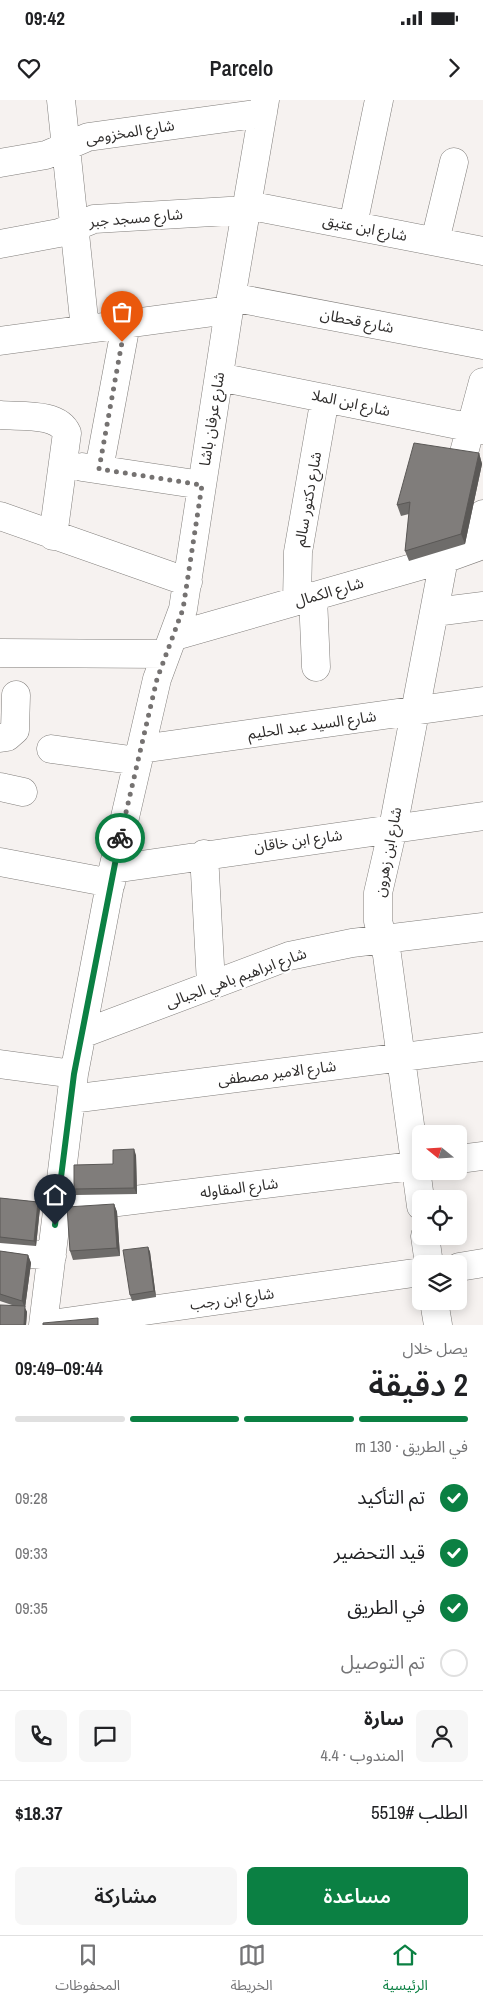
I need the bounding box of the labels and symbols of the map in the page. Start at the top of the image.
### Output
street label: شارع المخزومى [84,114,177,151]
street label: شارع مسجد جبر [87,203,184,234]
street label: شارع ابن عتيق [321,209,409,248]
pin [101,291,143,342]
street label: شارع قحطان [318,303,396,340]
street label: شارع عرفان باشا [194,370,231,468]
street label: شارع ابن الملا [309,384,393,423]
street label: شارع دكتور سالم [289,450,328,548]
street label: شارع الكمال [292,572,367,613]
street label: شارع السيد عبد الحليم [246,705,378,746]
street label: شارع ابن زهرون [369,805,409,899]
courier [95,813,145,863]
street label: شارع ابن خاقان [252,824,344,859]
street label: شارع ابراهيم باهي الجبالى [163,942,310,1015]
street label: شارع الامير مصطفى [217,1055,338,1092]
north arrow [412,1125,468,1180]
street label: شارع المقاوله [199,1172,280,1205]
pin [34,1174,76,1225]
street label: شارع ابن رجب [188,1282,276,1317]

